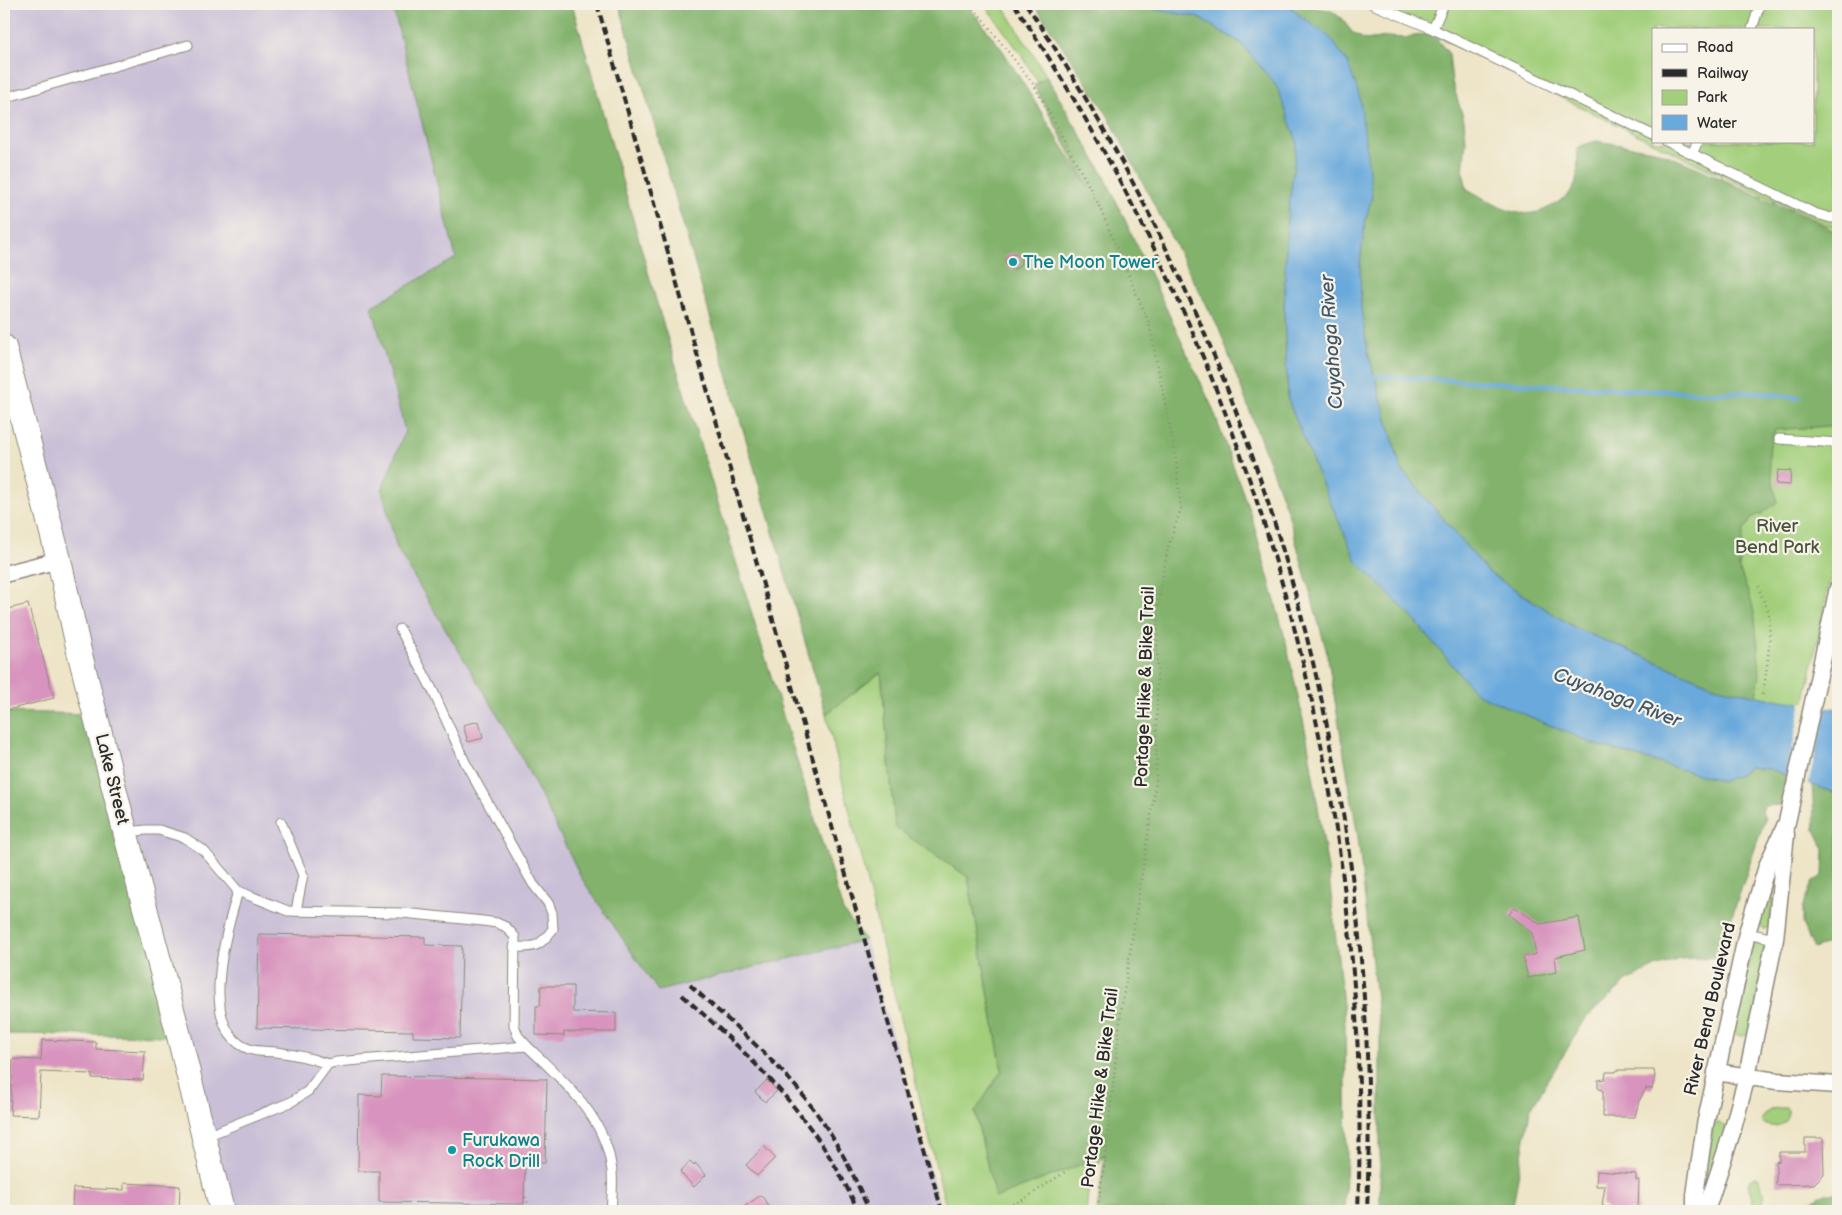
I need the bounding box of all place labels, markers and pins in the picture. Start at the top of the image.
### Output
place label: The Moon Tower [1023,252,1158,273]
marker: The Moon Tower [1007,256,1019,268]
place label: Furukawa Rock Drill [462,1130,540,1172]
marker: Furukawa Rock Drill [446,1144,458,1156]

